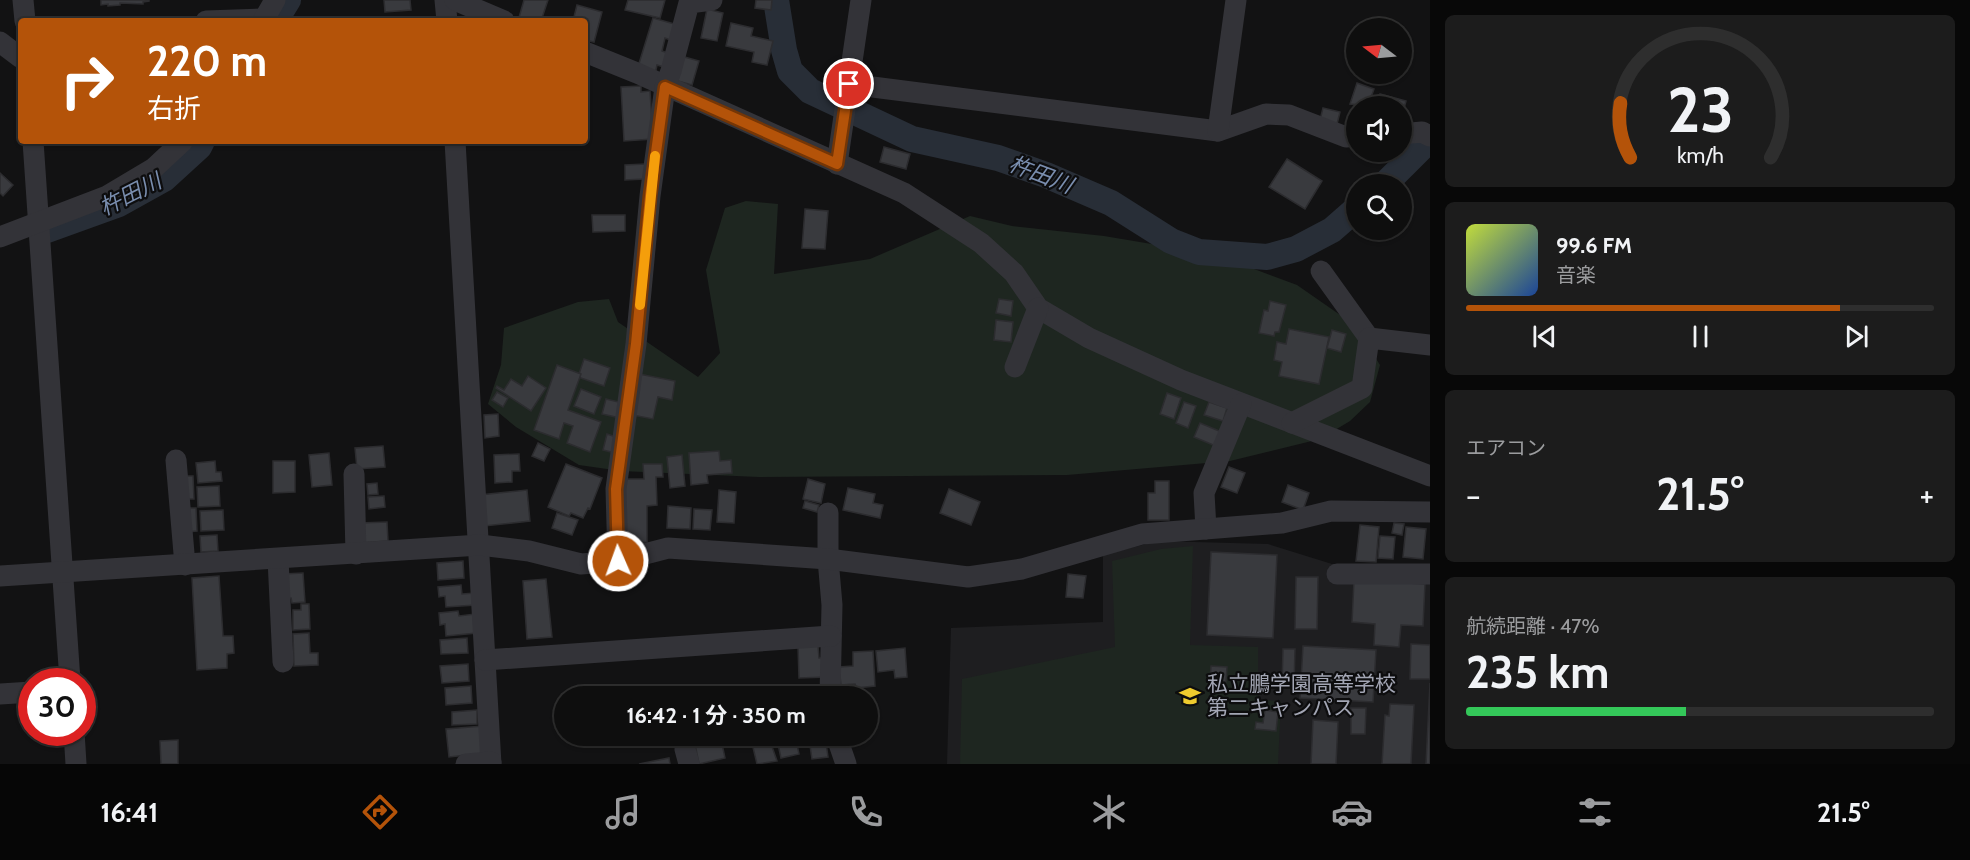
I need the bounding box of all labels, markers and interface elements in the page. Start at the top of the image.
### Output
north arrow [1346,18,1412,84]
map controls [1346,18,1412,240]
text: 220 m [147,35,267,87]
icon: right [48,42,126,120]
pin [823,58,874,109]
icon: arrive [832,67,865,100]
text: 23 [1667,72,1733,148]
text: 右折 [147,92,201,125]
button: sound [1346,96,1412,162]
text: km/h [1677,143,1723,169]
water label: 杵田川 [1005,150,1078,200]
water label: 杵田川 [95,167,168,221]
button: search [1346,174,1412,240]
text: 99.6 FM [1556,232,1632,259]
text: 音楽 [1556,263,1596,287]
icon: previous [1528,320,1561,353]
icon: pause [1684,320,1717,353]
icon: next [1840,320,1873,353]
text: エアコン [1466,436,1546,460]
text: 21.5° [1656,467,1744,521]
text: − [1466,475,1481,515]
text: + [1919,475,1934,515]
position arrow [586,529,650,593]
text: 航続距離 · 47% [1466,614,1599,638]
text: 235 km [1466,645,1609,699]
speed limit sign: 30 [18,668,96,746]
place label: 私立鵬学園高等学校 第二キャンパス [1207,671,1396,720]
school or university icon: 私立鵬学園高等学校 第二キャンパス [1178,684,1202,708]
text: 16:42 · 1 分 · 350 m [626,702,806,729]
icon: directions [359,791,401,833]
icon: music [602,791,644,833]
icon: phone [845,791,887,833]
icon: climate [1088,791,1130,833]
icon: car [1331,791,1373,833]
icon: filters [1574,791,1616,833]
text: 16:41 [100,796,158,829]
text: 21.5° [1817,796,1869,829]

